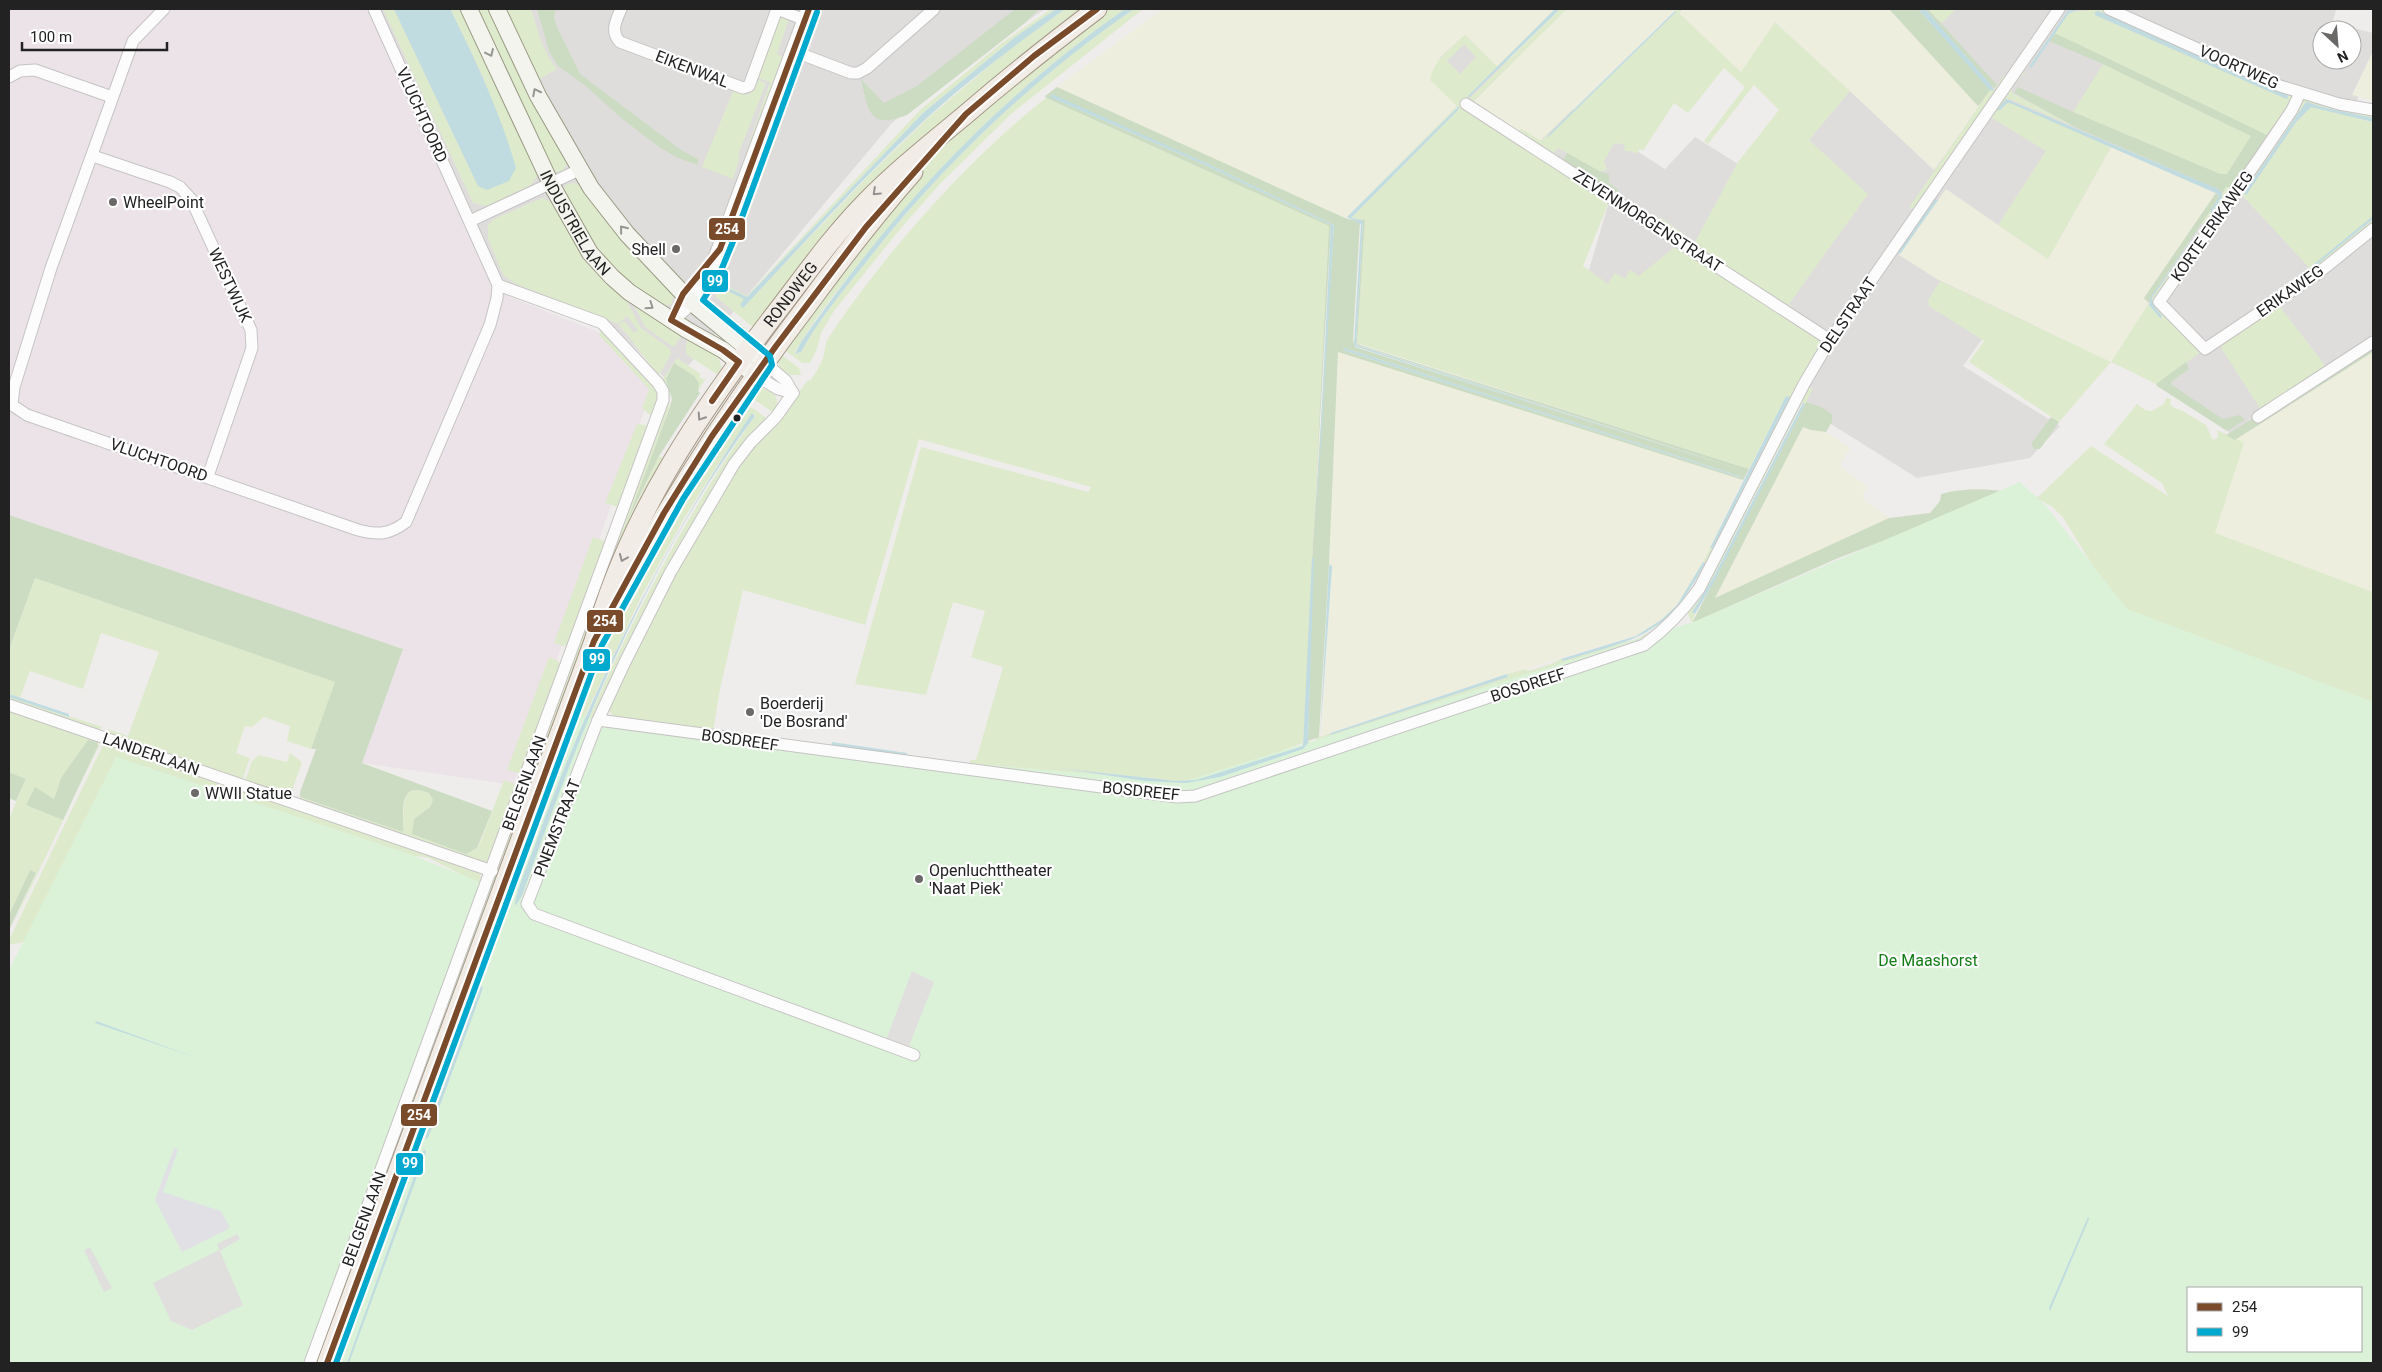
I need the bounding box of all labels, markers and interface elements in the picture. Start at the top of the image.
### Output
scale bar [22,20,168,52]
north arrow [2312,20,2362,70]
text: 100 m [30,28,72,46]
street label: VOORTWEG [2196,41,2282,93]
street label: EIKENWAL [653,46,732,92]
text: N [2335,47,2351,66]
one-way arrow [483,48,494,57]
street label: VLUCHTOORD [393,65,451,165]
one-way arrow [532,89,542,98]
street label: ZEVENMORGENSTRAAT [1570,166,1726,277]
street label: INDUSTRIELAAN [536,167,615,279]
street label: KORTE ERIKAWEG [2167,167,2257,285]
one-way arrow [873,186,882,195]
place label: WheelPoint [123,193,204,212]
marker: WheelPoint [107,196,119,208]
line badge: 254 [708,217,746,241]
text: 254 [715,221,739,237]
one-way arrow [621,226,629,235]
place label: Shell [631,240,666,259]
marker: Shell [670,243,682,255]
street label: WESTWIJK [205,245,256,326]
street label: RONDWEG [759,258,821,330]
street label: ERIKAWEG [2253,261,2327,321]
line badge: 99 [701,269,729,293]
text: 99 [707,273,723,289]
street label: DELSTRAAT [1816,273,1880,356]
one-way arrow [645,300,654,310]
one-way arrow [698,411,707,420]
unlabelled marker [732,413,742,423]
street label: VLUCHTOORD [108,434,210,486]
one-way arrow [618,553,629,562]
line badge: 254 [586,609,624,633]
text: 254 [593,613,617,629]
line badge: 99 [582,648,611,672]
text: 99 [589,651,605,667]
street label: BOSDREEF [1488,664,1568,706]
place label: Boerderij 'De Bosrand' [760,694,848,731]
marker: Boerderij 'De Bosrand' [744,706,756,718]
street label: BOSDREEF [700,725,780,755]
street label: LANDERLAAN [100,729,202,779]
street label: BELGENLAAN [498,733,550,833]
street label: PNEMSTRAAT [530,776,584,879]
street label: BOSDREEF [1101,777,1181,805]
place label: WWII Statue [205,784,292,803]
marker: WWII Statue [189,787,201,799]
place label: Openluchttheater 'Naat Piek' [929,861,1052,898]
marker: Openluchttheater 'Naat Piek' [913,873,925,885]
park label: De Maashorst [1878,951,1978,970]
line badge: 254 [400,1103,438,1127]
text: 254 [407,1107,431,1123]
line badge: 99 [395,1152,424,1176]
text: 99 [402,1155,418,1171]
street label: BELGENLAAN [338,1169,390,1269]
legend [2187,1287,2362,1352]
text: 254 [2232,1298,2258,1316]
text: 99 [2232,1323,2249,1341]

